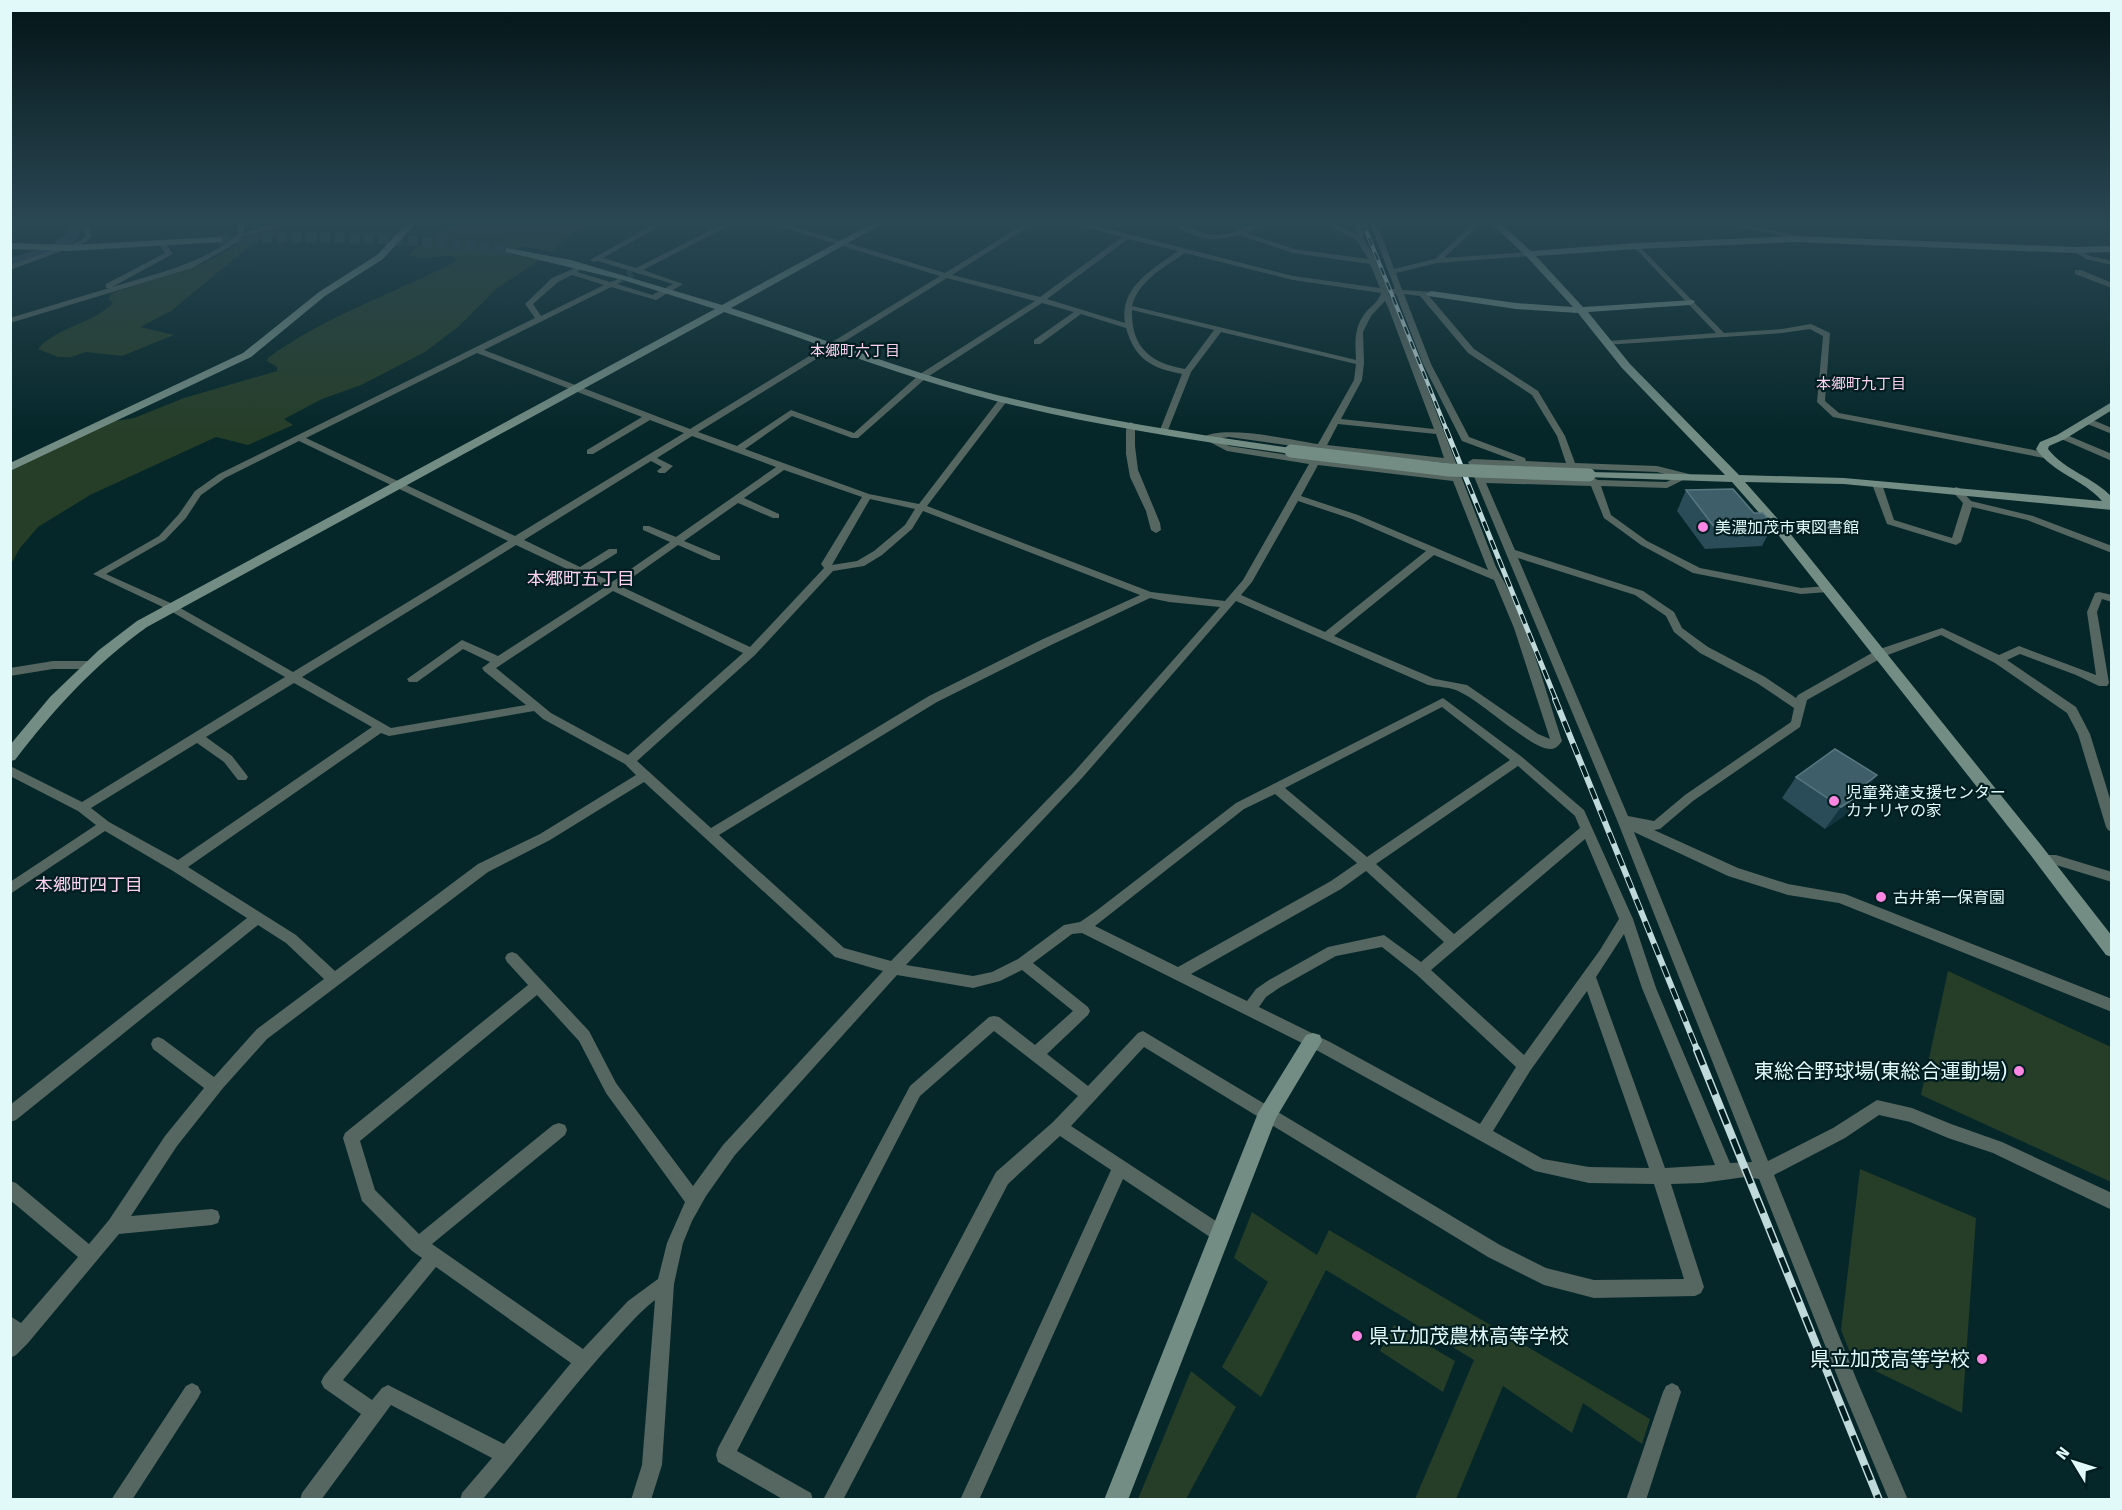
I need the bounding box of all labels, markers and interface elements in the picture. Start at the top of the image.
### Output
district label: 本郷町六丁目 [810,342,900,360]
district label: 本郷町九丁目 [1816,375,1906,393]
place label: 美濃加茂市東図書館 [1715,518,1859,537]
marker: 美濃加茂市東図書館 [1696,520,1710,534]
district label: 本郷町五丁目 [527,568,635,590]
place label: 児童発達支援センター カナリヤの家 [1846,783,2006,820]
marker: 児童発達支援センター カナリヤの家 [1827,794,1841,808]
district label: 本郷町四丁目 [35,874,143,896]
place label: 古井第一保育園 [1893,888,2005,907]
marker: 古井第一保育園 [1874,890,1888,904]
place label: 東総合野球場(東総合運動場) [1754,1059,2007,1083]
marker: 東総合野球場(東総合運動場) [2012,1064,2026,1078]
place label: 県立加茂農林高等学校 [1369,1324,1569,1348]
marker: 県立加茂農林高等学校 [1350,1329,1364,1343]
place label: 県立加茂高等学校 [1810,1347,1970,1371]
marker: 県立加茂高等学校 [1975,1352,1989,1366]
north arrow [2044,1432,2104,1492]
text: N [2052,1443,2073,1463]

